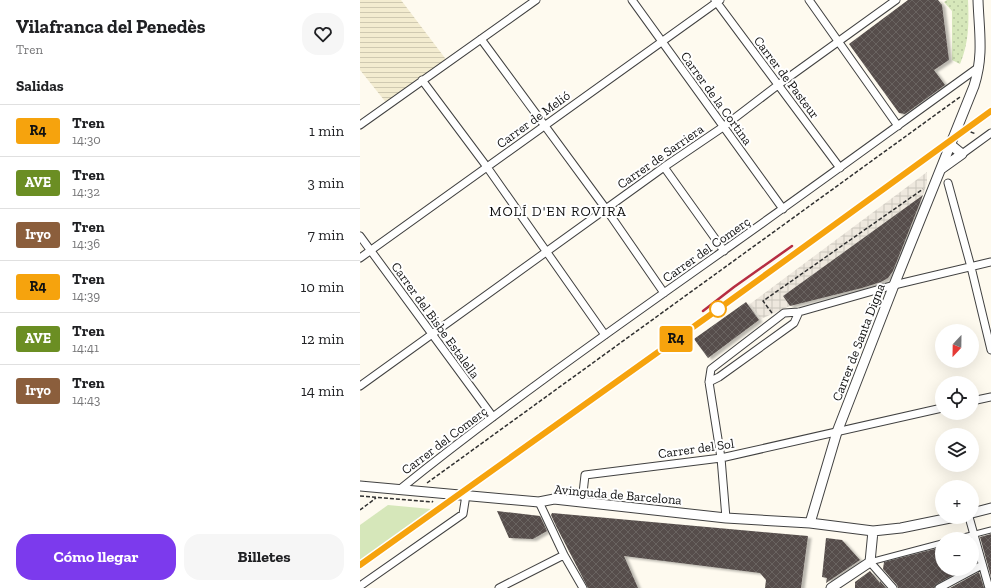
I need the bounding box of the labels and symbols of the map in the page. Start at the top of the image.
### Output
street label: Carrer de Pasteur [751,33,822,121]
street label: Carrer de la Cortina [678,49,756,148]
street label: Carrer de Melió [494,88,573,151]
street label: Carrer de Sarriera [614,121,707,192]
district label: MOLÍ D'EN ROVIRA [489,203,627,220]
street label: Carrer del Comerç [660,214,753,285]
street label: Carrer del Bisbe Estalella [388,259,483,382]
street label: Carrer de Santa Digna [829,281,888,403]
unlabelled marker [709,300,727,318]
north arrow [935,324,979,368]
line badge: R4 [658,326,694,352]
street label: Carrer del Comerç [398,403,490,478]
street label: Carrer del Sol [657,436,736,461]
street label: Avinguda de Barcelona [554,481,683,508]

